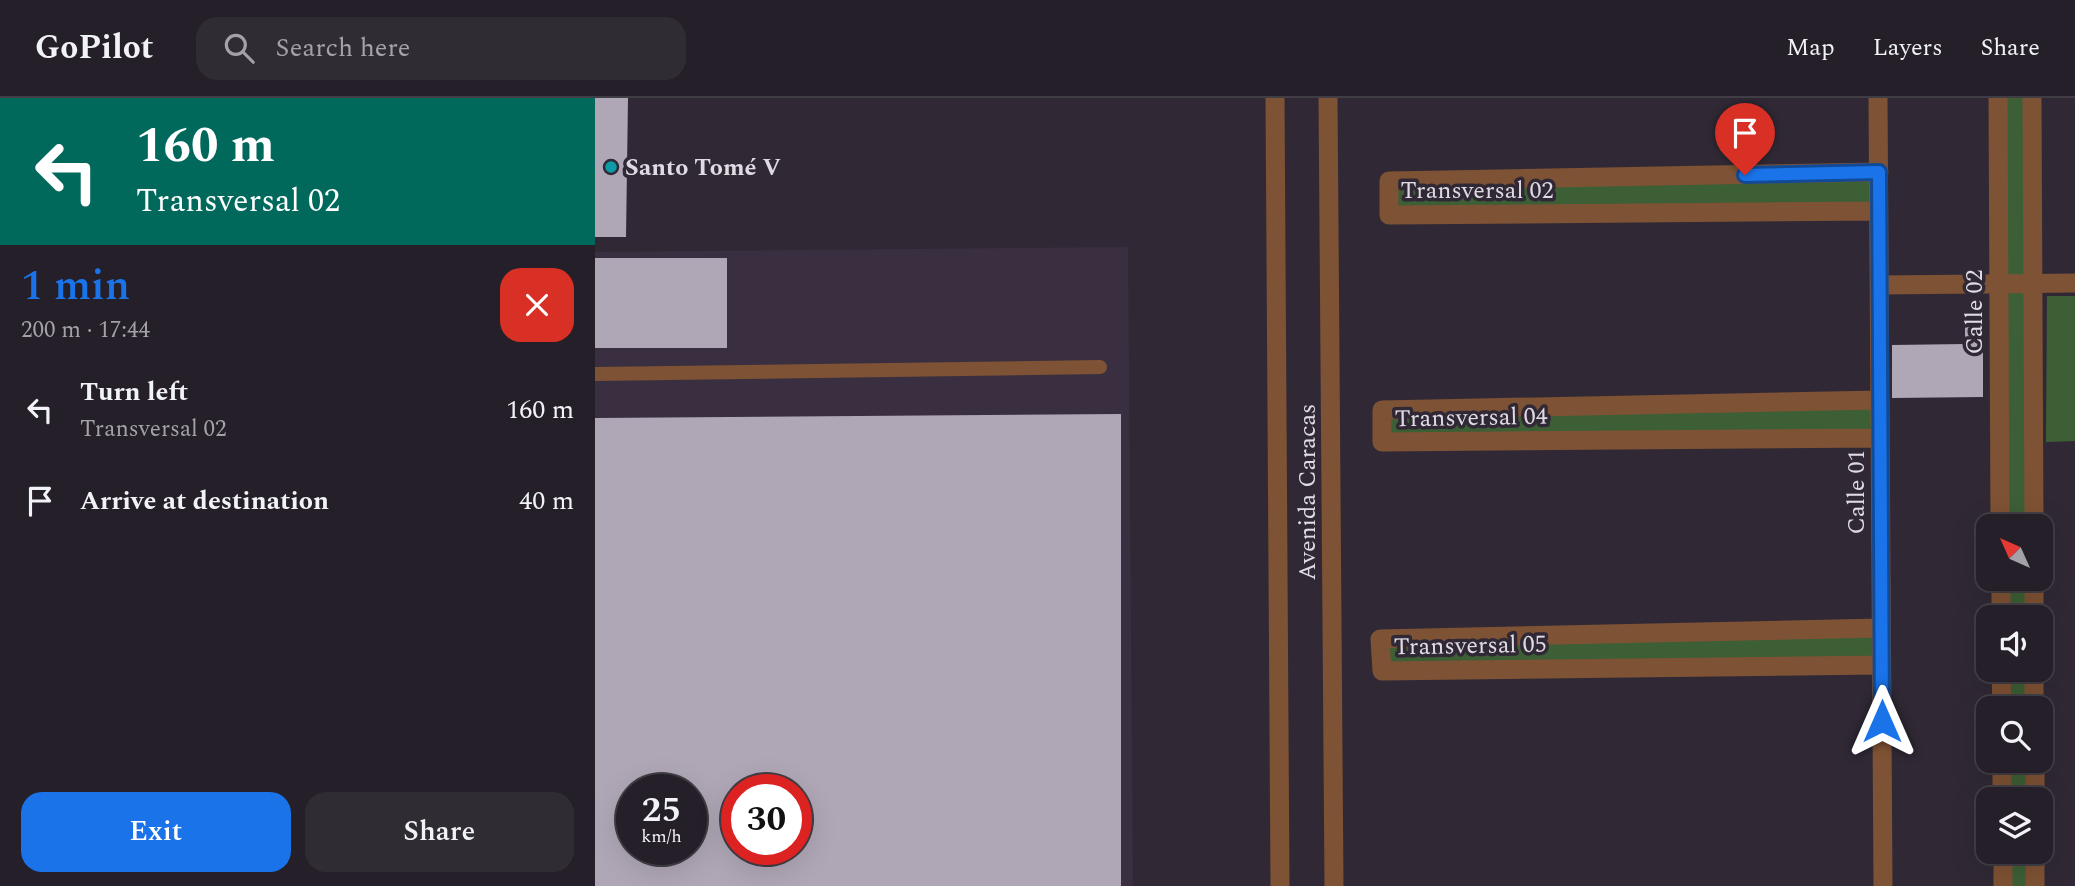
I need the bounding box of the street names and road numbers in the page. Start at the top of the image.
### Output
street label: Transversal 02 [1401,173,1554,209]
street label: Calle 02 [1957,270,1993,354]
street label: Transversal 04 [1394,399,1548,437]
street label: Avenida Caracas [1290,404,1326,580]
street label: Calle 01 [1839,450,1875,534]
street label: Transversal 05 [1393,627,1547,665]

